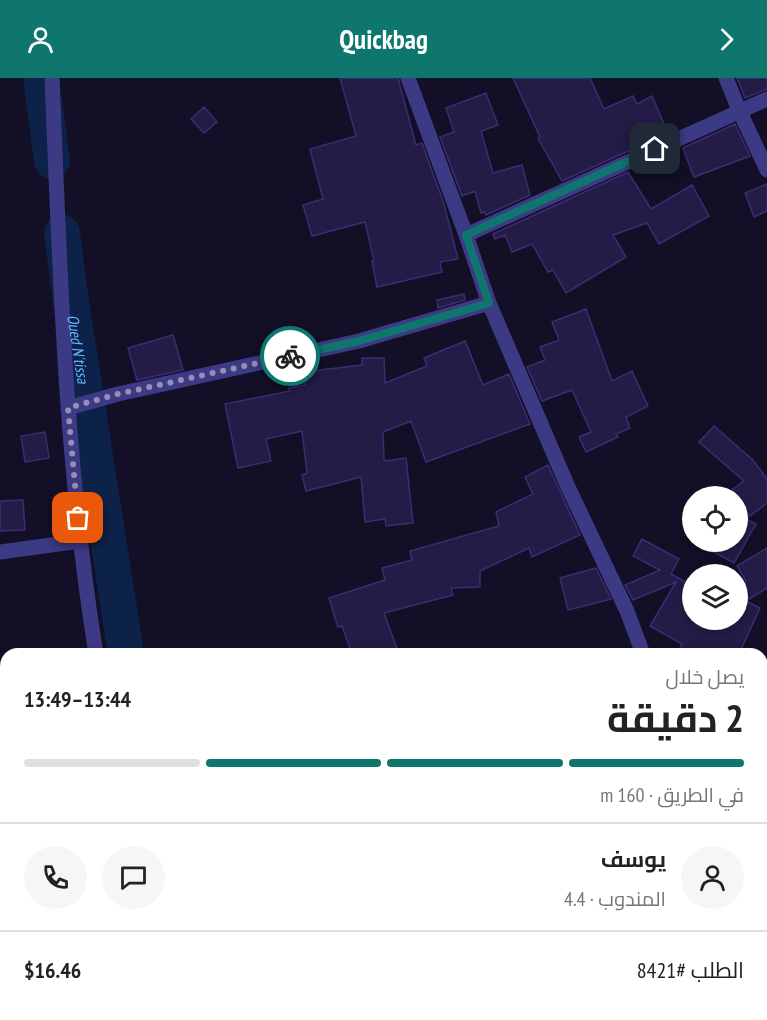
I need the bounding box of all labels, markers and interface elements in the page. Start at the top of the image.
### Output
text: Quickbag [339,22,428,56]
icon: person [24,23,57,56]
icon: forward [710,23,743,56]
pin [629,123,680,174]
icon: home [638,132,671,165]
water label: Oued N'tissa [63,313,94,386]
courier [260,326,320,386]
icon: bike [274,340,307,373]
map controls [682,486,748,630]
button: locate [682,486,748,552]
pin [52,492,103,543]
icon: bag [61,501,94,534]
button: layers [682,564,748,630]
text: يصل خلال [666,664,744,690]
text: 13:44–13:49 [24,685,131,713]
text: 2 دقيقة [607,692,744,743]
text: في الطريق · 160 m [600,782,744,808]
text: يوسف [601,845,666,873]
button: phone [24,846,87,909]
button: chat [102,846,165,909]
button: person [681,846,744,909]
text: المندوب · 4.4 [564,886,666,912]
text: $16.46 [24,956,81,984]
text: الطلب #8421 [637,956,744,984]

